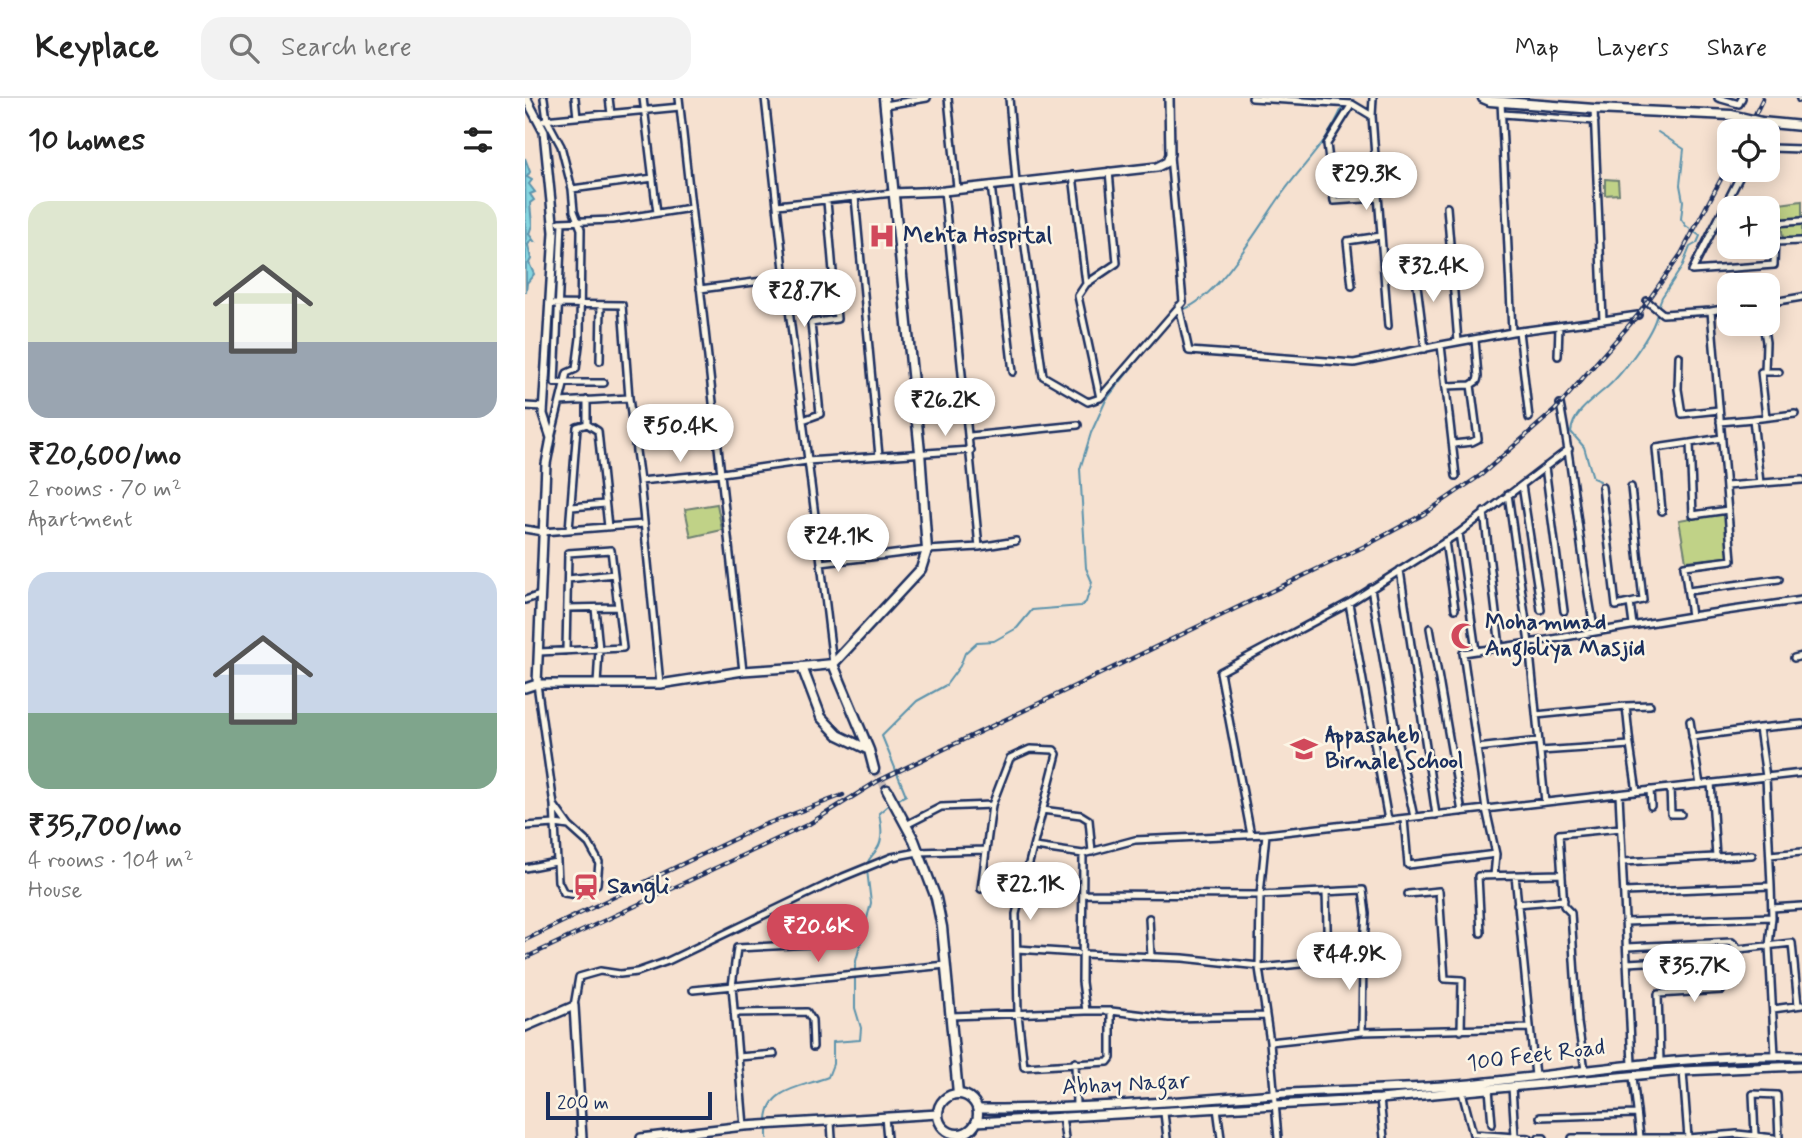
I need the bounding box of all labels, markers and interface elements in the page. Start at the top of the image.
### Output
search box [201,17,691,80]
text: Keyplace [35,26,159,70]
icon: search [225,29,263,67]
text: Search here [281,31,412,65]
text: Map [1515,33,1559,64]
text: Layers [1597,33,1669,64]
text: Share [1707,33,1767,64]
map controls [1717,119,1780,336]
button: locate [1717,119,1780,182]
text: 10 homes [28,121,145,160]
icon: filters [459,121,497,159]
pin: ₹29.3K [1309,152,1423,212]
text: ₹29.3K [1331,160,1401,190]
button: + [1717,196,1780,259]
hospital icon: Mehta Hospital [867,221,897,251]
place label: Mehta Hospital [903,221,1052,251]
pin: ₹32.4K [1376,244,1490,304]
icon: home [200,246,326,372]
text: ₹32.4K [1398,252,1468,282]
pin: ₹28.7K [747,270,861,329]
button: − [1717,273,1780,336]
text: ₹28.7K [768,277,840,307]
pin: ₹26.2K [888,378,1002,438]
text: ₹26.2K [910,386,980,416]
pin: ₹50.4K [623,404,737,464]
text: ₹50.4K [643,412,717,442]
text: ₹20,600/mo [28,436,181,475]
text: 2 rooms · 70 m² [28,475,182,505]
text: Apartment [28,505,133,535]
pin: ₹24.1K [781,514,895,574]
text: ₹24.1K [803,522,873,552]
place label: Mohammad Angloliya Masjid [1485,608,1645,667]
icon: home [200,617,326,743]
mosque icon: Mohammad Angloliya Masjid [1449,621,1479,651]
place label: Appasaheb Birnale School [1325,721,1464,777]
school or university icon: Appasaheb Birnale School [1289,734,1319,764]
text: ₹35,700/mo [28,807,182,846]
text: 4 rooms · 104 m² [28,846,194,876]
pin: ₹22.1K [973,862,1087,922]
text: ₹22.1K [996,870,1064,900]
station icon: Sangli [571,872,601,902]
place label: Sangli [607,872,670,904]
text: House [28,876,82,906]
pin: ₹20.6K [761,904,875,964]
text: ₹20.6K [783,912,853,942]
pin: ₹44.9K [1292,932,1406,992]
text: ₹44.9K [1313,940,1385,970]
pin: ₹35.7K [1637,944,1751,1004]
text: ₹35.7K [1659,952,1729,982]
street label: 100 Feet Road [1465,1033,1607,1079]
street label: Abhay Nagar [1061,1067,1191,1105]
scale bar [546,1089,712,1121]
text: 200 m [557,1091,609,1116]

